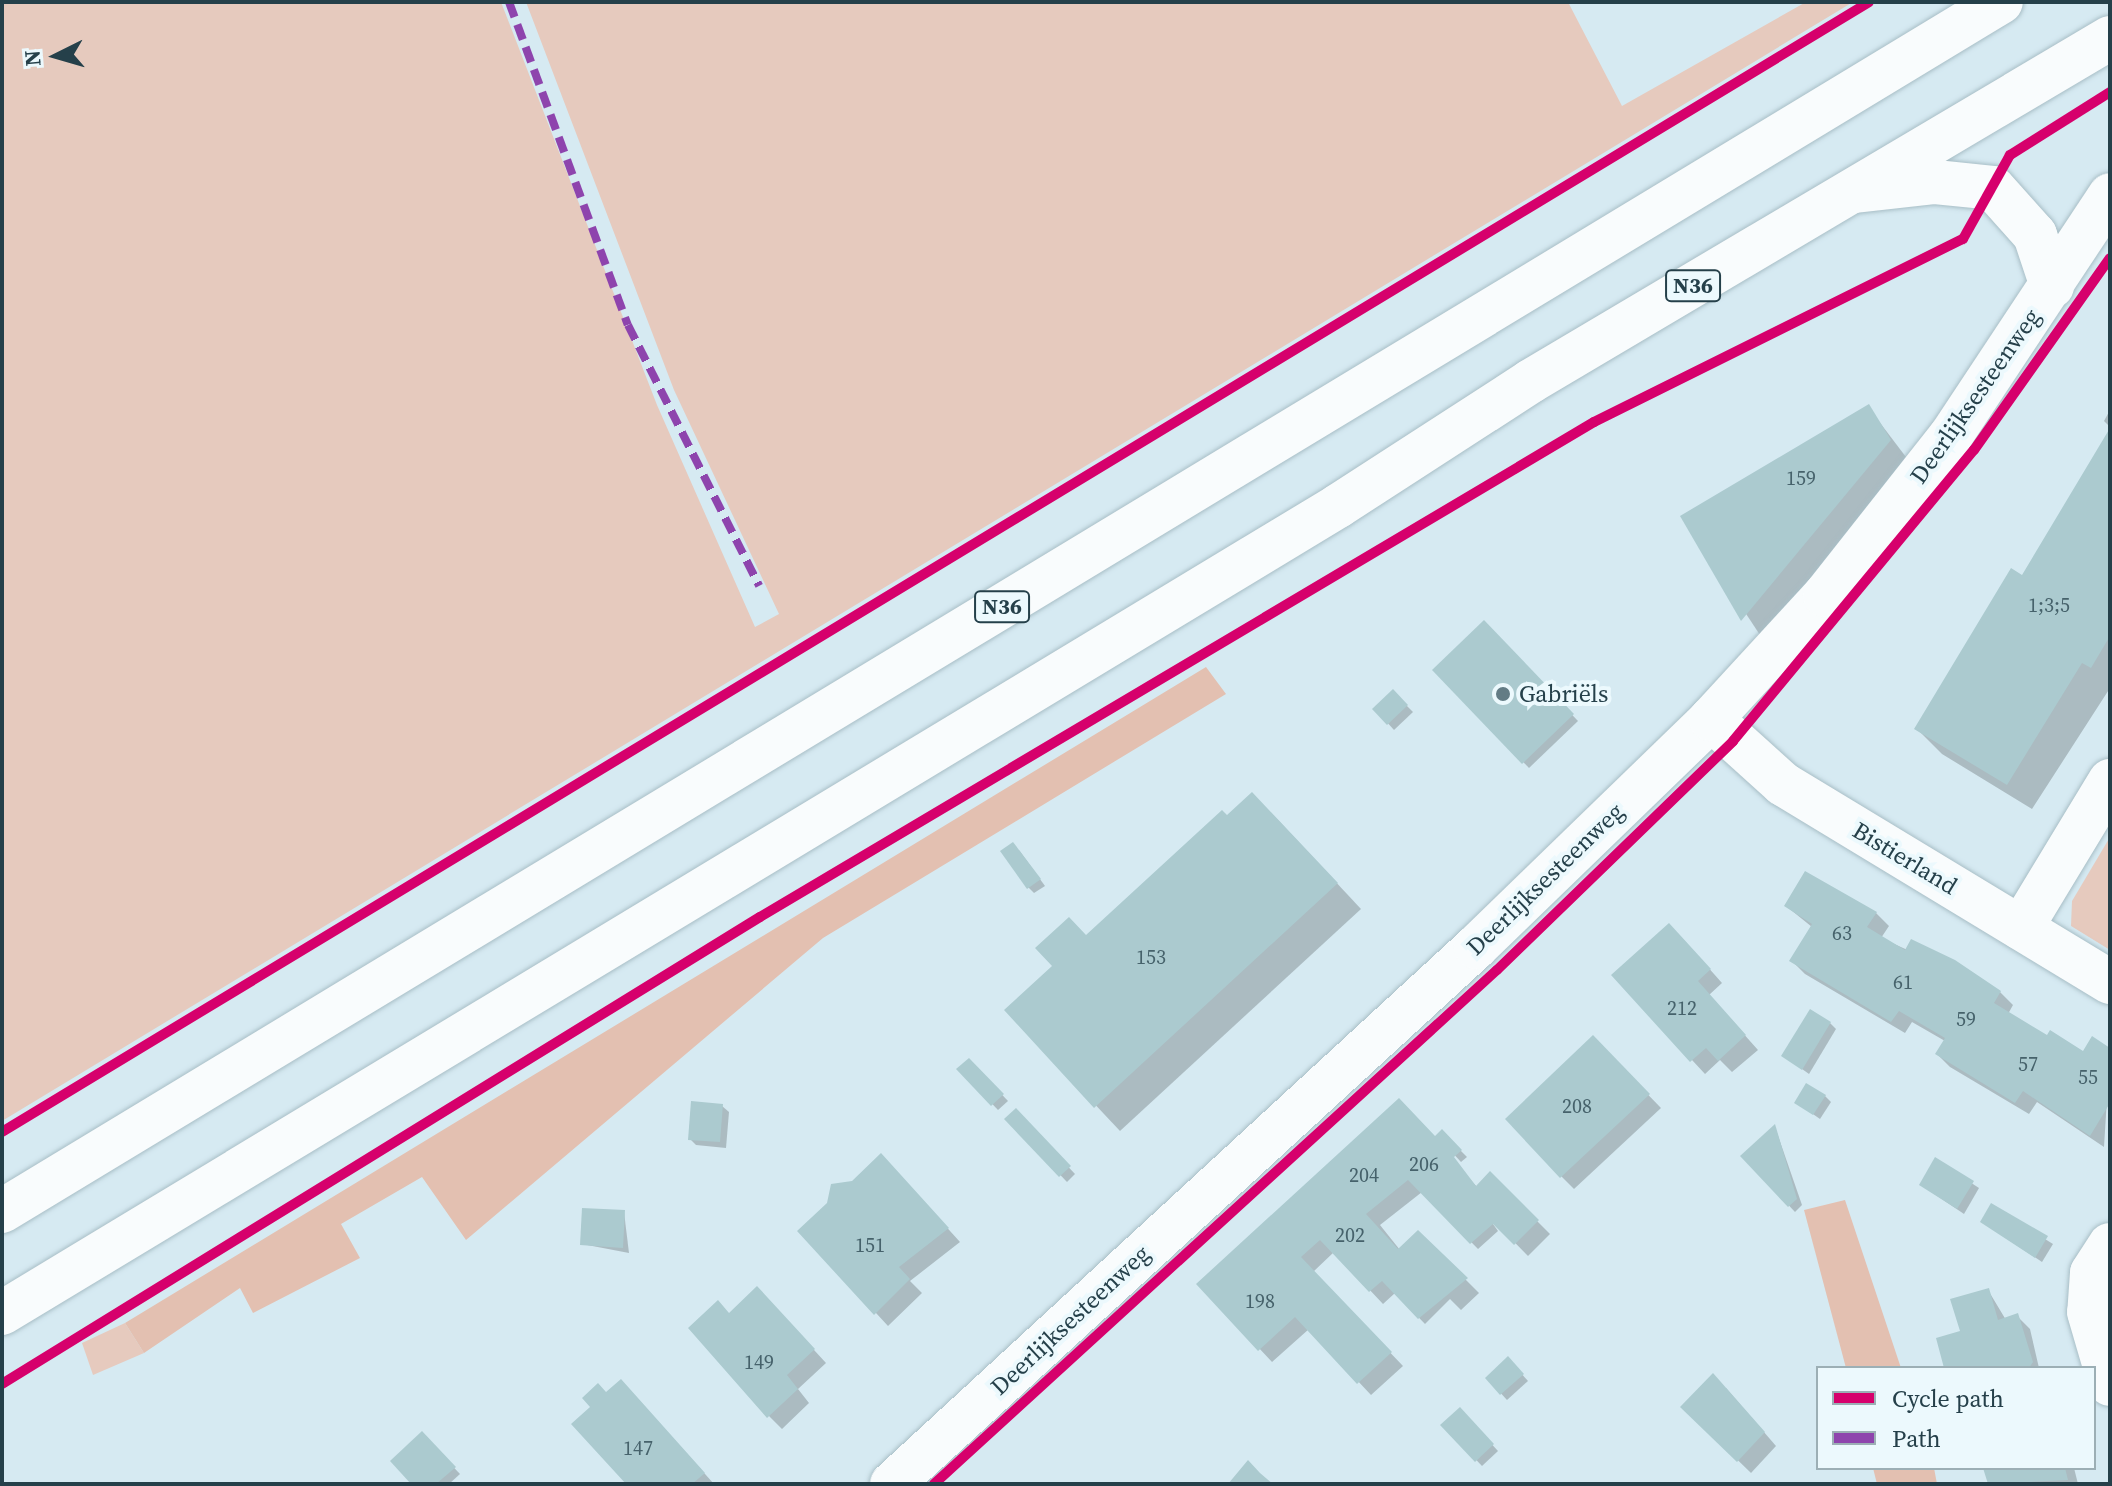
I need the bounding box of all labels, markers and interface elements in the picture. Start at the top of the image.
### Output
north arrow [16,16,96,96]
text: N [16,49,48,67]
road number: N36 [1665,268,1721,304]
street label: Deerlijksesteenweg [1904,303,2046,489]
house number: 159 [1786,466,1816,490]
road number: N36 [974,589,1030,625]
house number: 1;3;5 [2028,593,2070,617]
place label: Gabriëls [1519,680,1608,708]
marker: Gabriëls [1494,685,1512,703]
street label: Deerlijksesteenweg [1461,797,1629,961]
street label: Bistierland [1847,816,1963,900]
house number: 63 [1832,921,1852,945]
house number: 153 [1136,945,1166,969]
house number: 61 [1893,970,1913,994]
house number: 212 [1667,996,1697,1020]
house number: 59 [1956,1007,1976,1031]
house number: 57 [2018,1052,2038,1076]
house number: 55 [2078,1065,2098,1089]
house number: 208 [1562,1094,1592,1118]
house number: 206 [1409,1152,1439,1176]
house number: 204 [1349,1163,1379,1187]
house number: 202 [1335,1223,1365,1247]
house number: 151 [855,1233,885,1257]
street label: Deerlijksesteenweg [985,1239,1155,1401]
house number: 198 [1245,1289,1275,1313]
house number: 149 [744,1350,774,1374]
legend [1816,1366,2096,1470]
text: Cycle path [1892,1382,2004,1415]
text: Path [1892,1422,1941,1455]
house number: 147 [623,1436,653,1460]

